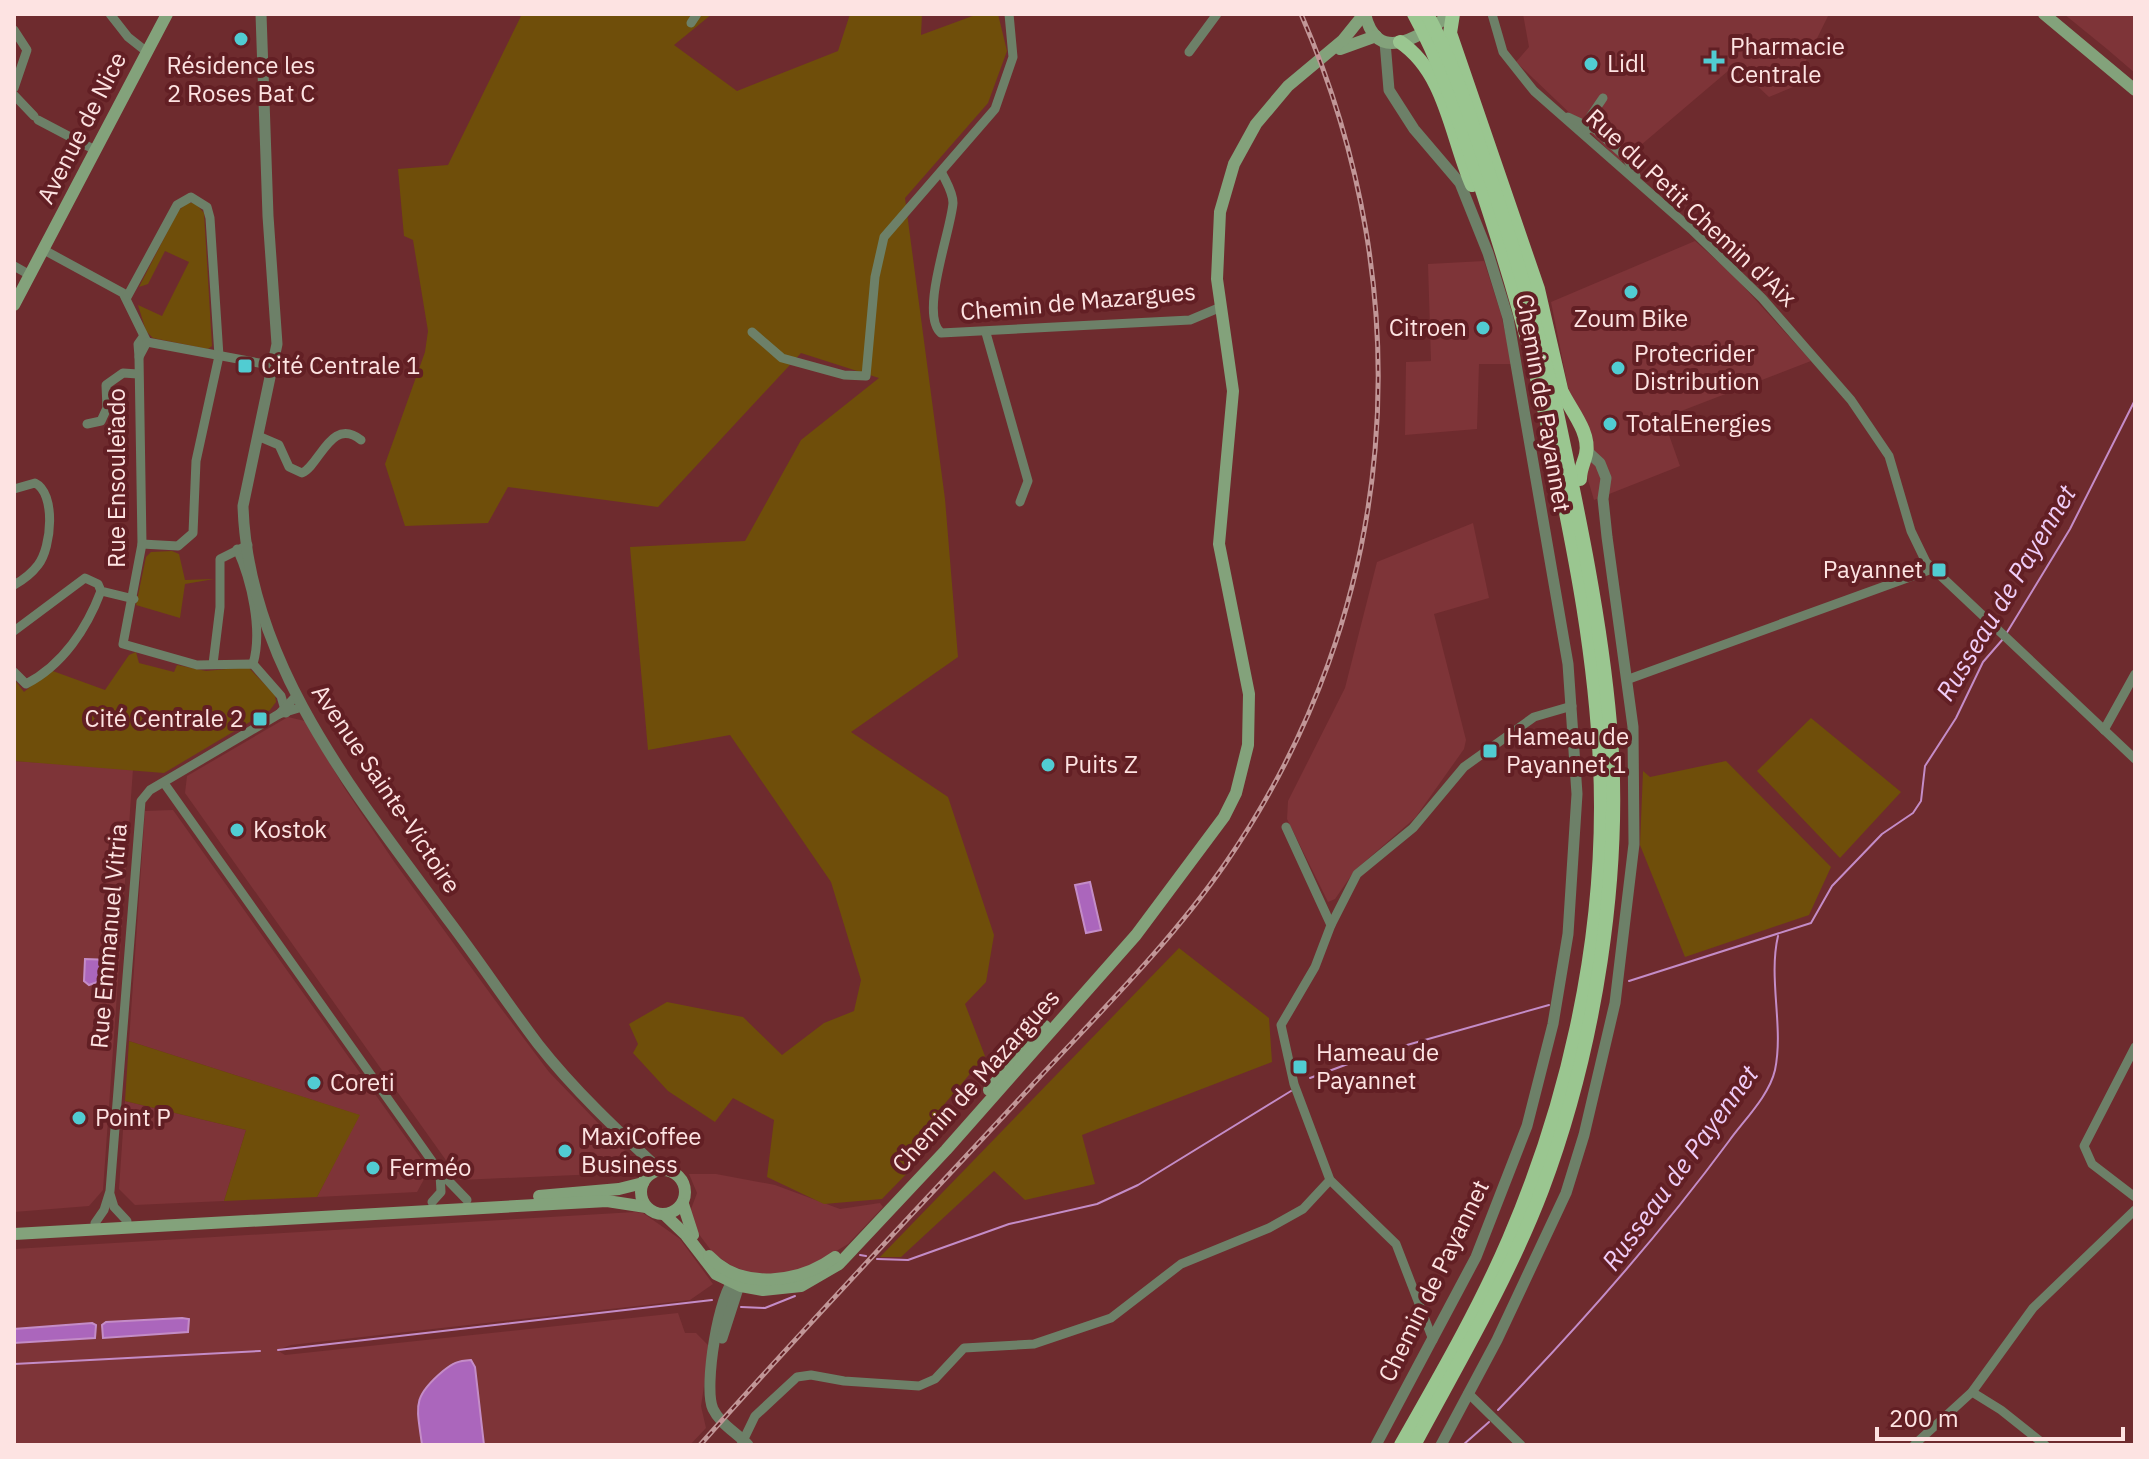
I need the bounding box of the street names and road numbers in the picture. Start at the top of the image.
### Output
street label: Avenue de Nice [29,46,133,209]
street label: Rue du Petit Chemin d'Aix [1580,101,1804,313]
street label: Chemin de Mazargues [959,275,1197,327]
street label: Chemin de Payannet [1509,291,1579,514]
street label: Rue Ensouleïado [100,388,132,568]
street label: Avenue Sainte-Victoire [305,678,469,899]
street label: Rue Emmanuel Vitria [82,822,134,1050]
street label: Chemin de Mazargues [884,982,1066,1179]
street label: Chemin de Payannet [1370,1174,1496,1387]

